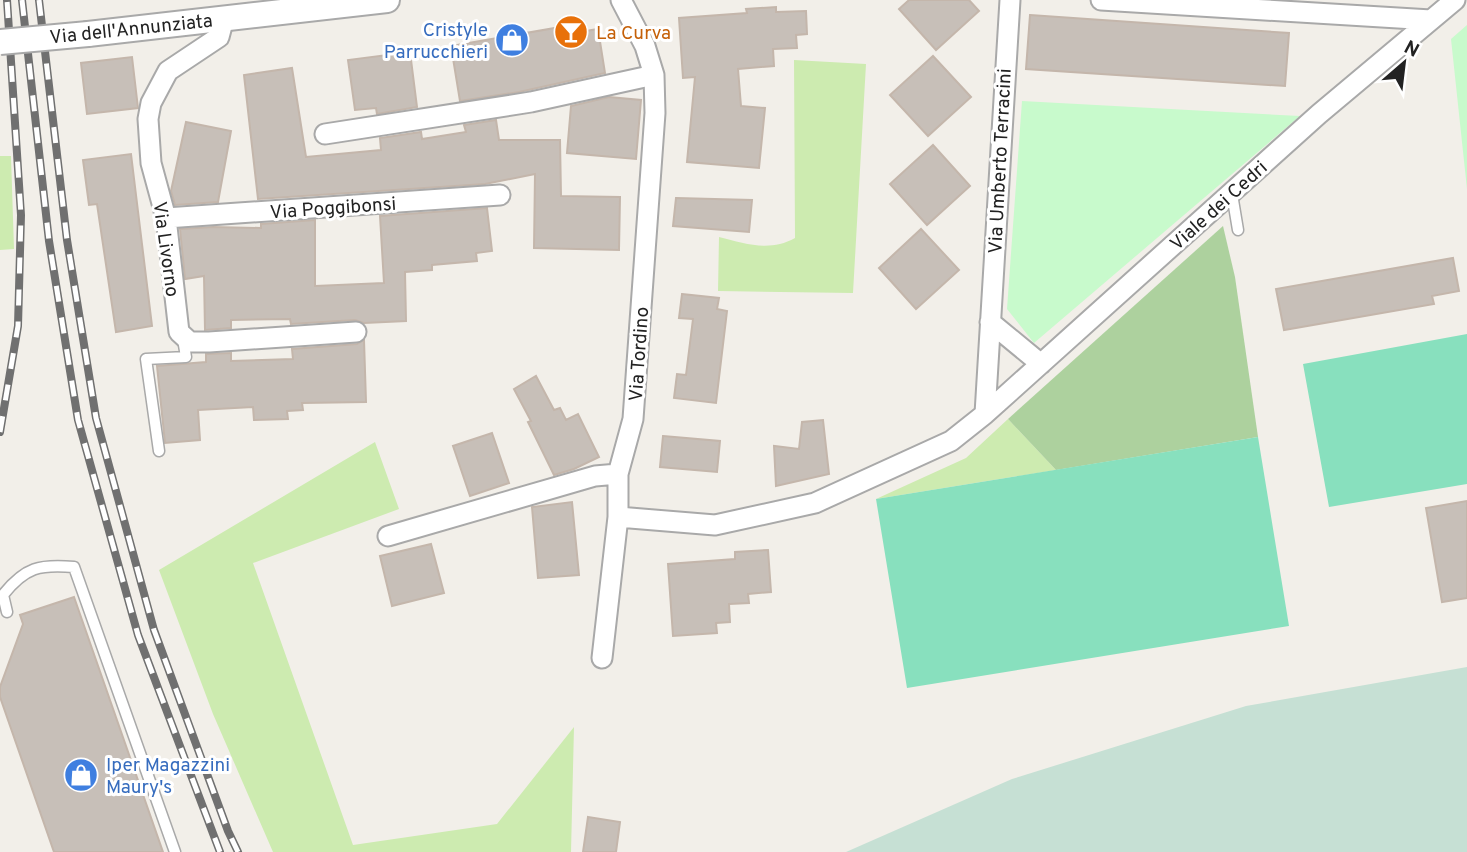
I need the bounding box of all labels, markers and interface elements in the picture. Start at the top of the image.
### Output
street label: Via dell'Annunziata [49,9,214,50]
bar icon: La Curva [552,13,590,51]
place label: Cristyle Parrucchieri [384,19,488,65]
shop icon: Cristyle Parrucchieri [493,21,531,59]
place label: La Curva [596,22,671,46]
north arrow [1369,28,1439,98]
text: N [1399,36,1423,64]
street label: Via Umberto Terracini [984,68,1018,254]
street label: Viale dei Cedri [1166,156,1273,256]
street label: Via Poggibonsi [269,193,397,225]
street label: Via Livorno [146,200,184,299]
street label: Via Tordino [625,306,655,402]
place label: Iper Magazzini Maury's [106,754,230,800]
shop icon: Iper Magazzini Maury's [62,756,100,794]

